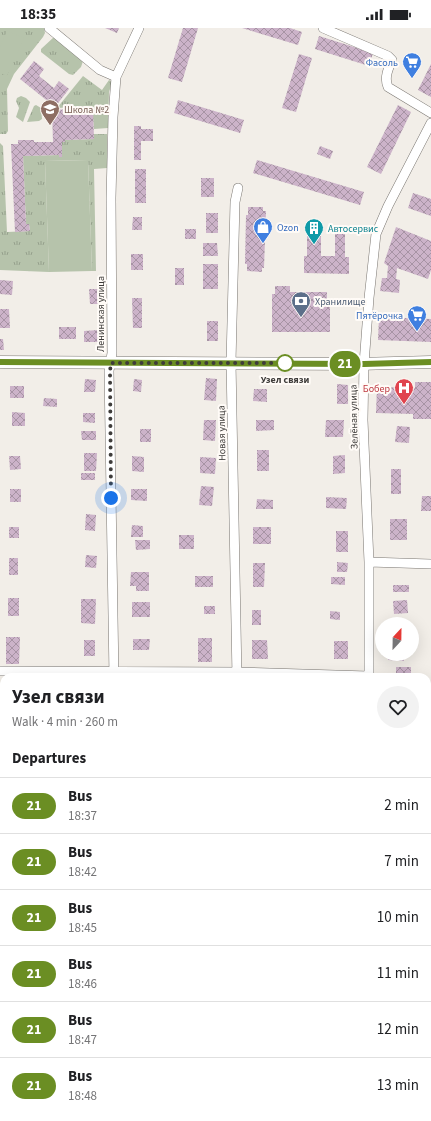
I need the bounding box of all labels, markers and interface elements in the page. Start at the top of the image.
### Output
text: 18:35 [20,4,56,25]
supermarket icon: Фасоль [401,51,423,79]
place label: Фасоль [366,56,398,70]
school or university icon: Школа №2 [39,98,61,126]
place label: Школа №2 [64,103,109,117]
shop icon: Ozon [252,216,274,244]
building icon: Автосервис [303,217,325,245]
place label: Ozon [277,221,299,235]
place label: Автосервис [328,222,379,236]
street label: Ленинская улица [94,276,108,352]
bank icon: Хранилище [290,290,312,318]
place label: Хранилище [315,295,365,309]
supermarket icon: Пятёрочка [406,304,428,332]
place label: Пятёрочка [356,309,403,323]
line badge: 21 [327,351,363,377]
marker: Узел связи [276,354,294,372]
text: 21 [338,354,352,374]
place label: Узел связи [261,373,310,387]
hospital icon: Бобер [393,377,415,405]
place label: Бобер [363,382,390,396]
street label: Зелёная улица [346,384,362,449]
street label: Новая улица [215,405,229,461]
your location [101,488,121,508]
north arrow [375,617,419,661]
map controls [375,617,419,661]
text: Узел связи [12,684,105,711]
button: heart [377,686,419,728]
text: Walk · 4 min · 260 m [12,713,118,731]
text: Departures [12,748,86,769]
text: Bus [68,786,92,807]
text: 2 min [384,795,419,816]
text: 21 [27,796,41,816]
text: 18:37 [68,807,97,825]
text: Bus [68,842,92,863]
text: 7 min [384,851,419,872]
text: 21 [27,852,41,872]
text: 18:42 [68,863,97,881]
text: Bus [68,898,92,919]
text: 10 min [377,907,419,928]
text: 21 [27,908,41,928]
text: 18:45 [68,919,97,937]
text: Bus [68,954,92,975]
text: 11 min [377,963,419,984]
text: 21 [27,964,41,984]
text: 18:46 [68,975,97,993]
text: Bus [68,1010,92,1031]
text: 12 min [377,1019,419,1040]
text: 21 [27,1020,41,1040]
text: 18:47 [68,1031,97,1049]
text: Bus [68,1066,92,1087]
text: 13 min [377,1075,419,1096]
text: 21 [27,1076,41,1096]
text: 18:48 [68,1087,97,1105]

